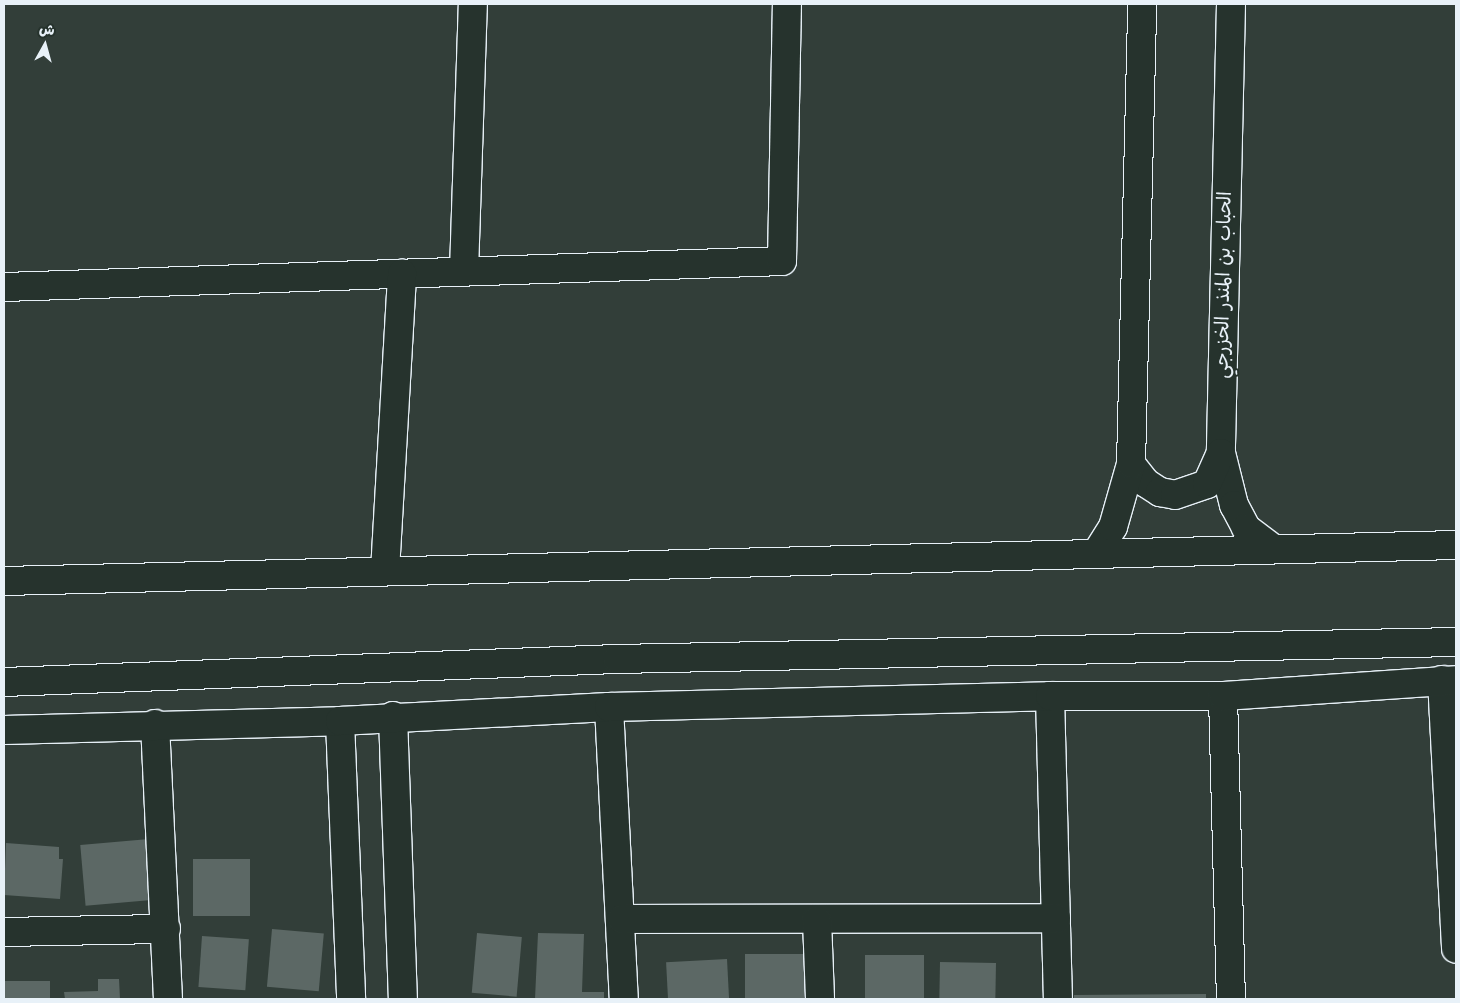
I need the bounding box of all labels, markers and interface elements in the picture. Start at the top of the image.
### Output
north arrow [20,20,70,70]
text: ش [38,20,56,39]
street label: الحباب بن المنذر الخزرجي [1211,191,1237,379]

